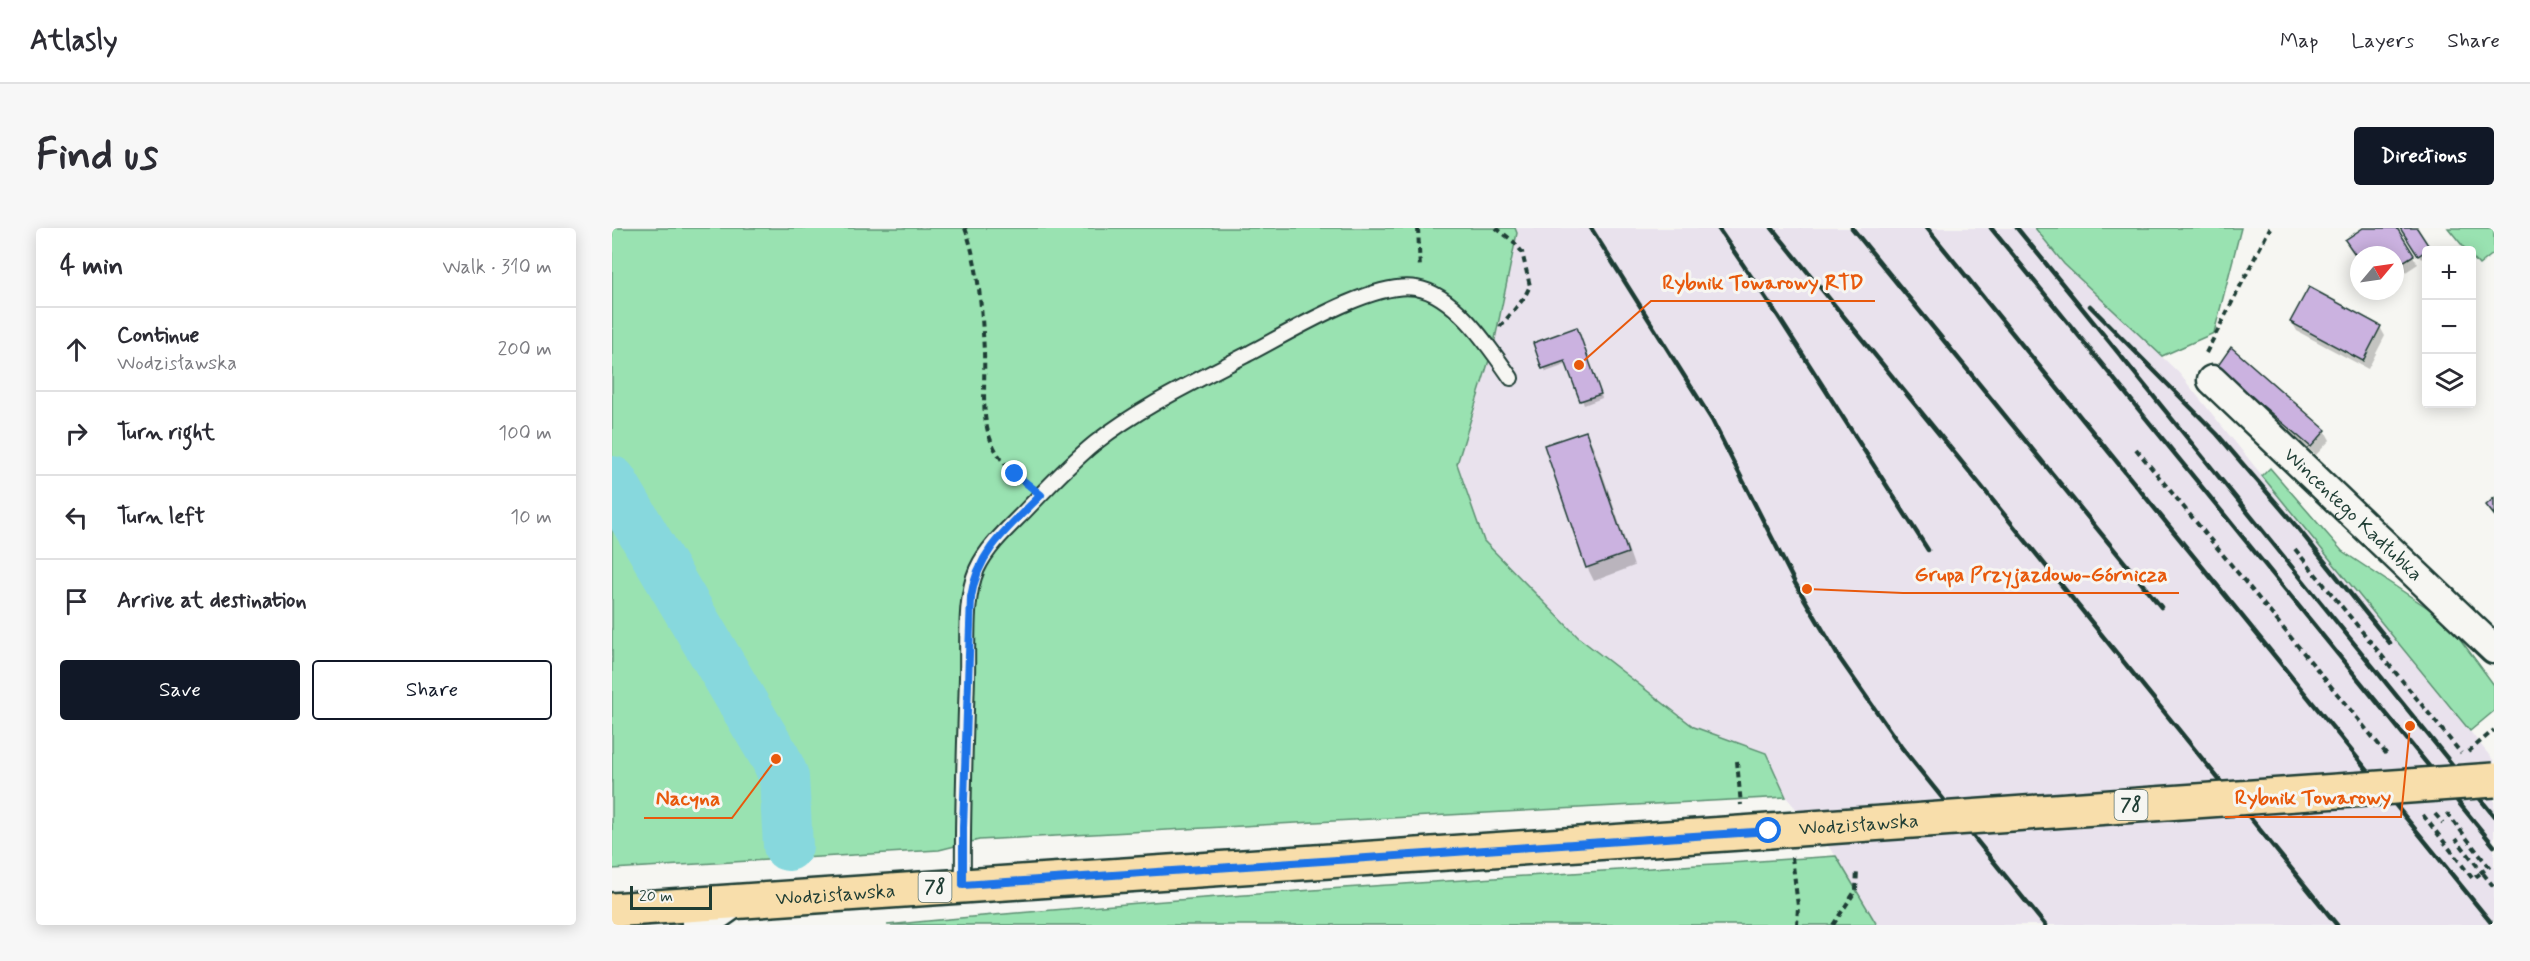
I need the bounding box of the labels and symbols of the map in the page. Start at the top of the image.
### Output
north arrow [2350,246,2404,300]
callout: Rybnik Towarowy RTD [1651,262,1875,301]
text: Rybnik Towarowy RTD [1662,269,1864,297]
street label: Wincentego Kadłubka [2278,442,2429,587]
route end [1001,460,1027,486]
callout: Grupa Przyjazdowo-Górnicza [1903,554,2179,593]
text: Grupa Przyjazdowo-Górnicza [1915,561,2167,589]
callout: Rybnik Towarowy [2225,778,2401,817]
callout: Nacyna [644,779,732,818]
text: Rybnik Towarowy [2235,784,2392,812]
text: Nacyna [656,785,720,813]
road number: 78 [2114,790,2148,820]
street label: Wodzisławska [1798,807,1920,842]
route start [1755,817,1781,843]
road number: 78 [918,872,952,902]
street label: Wodzisławska [775,877,896,912]
scale bar [630,883,712,910]

